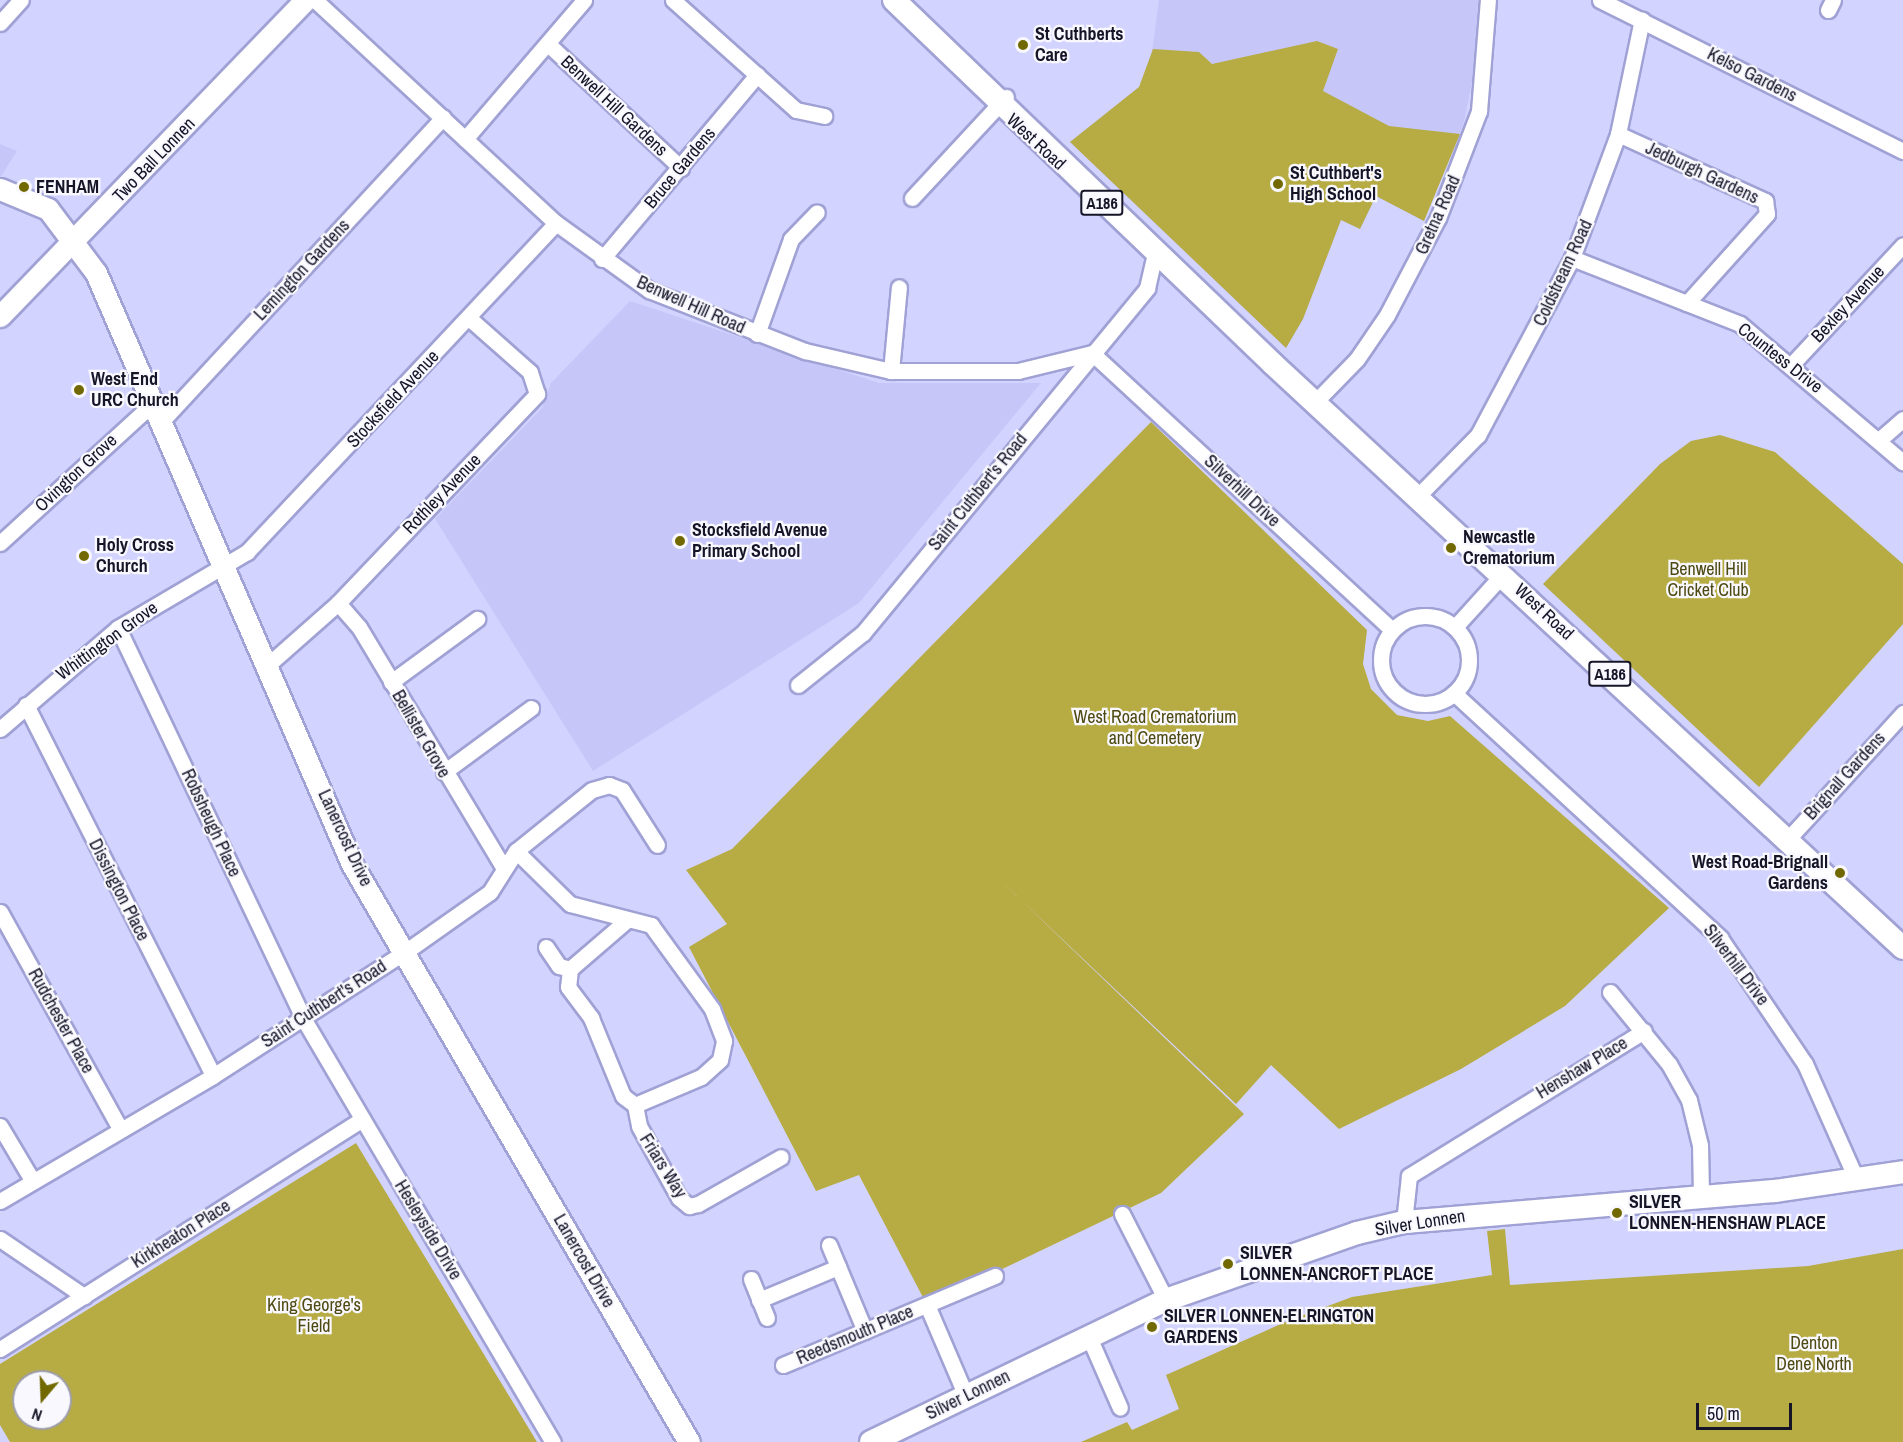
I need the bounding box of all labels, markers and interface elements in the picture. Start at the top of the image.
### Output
place label: St Cuthberts Care [1035,24,1124,66]
marker: St Cuthberts Care [1016,38,1030,52]
street label: Kelso Gardens [1704,43,1800,107]
street label: Benwell Hill Gardens [556,51,672,161]
street label: West Road [1002,109,1070,175]
street label: Two Ball Lonnen [108,113,200,207]
street label: Bruce Gardens [640,123,720,213]
street label: Jedburgh Gardens [1642,137,1762,209]
place label: St Cuthbert's High School [1290,163,1382,206]
street label: Gretna Road [1411,172,1465,258]
place label: FENHAM [36,176,99,198]
marker: St Cuthbert's High School [1271,177,1285,191]
marker: FENHAM [17,180,31,194]
road number: A186 [1080,190,1124,216]
street label: Lemington Gardens [250,215,354,325]
street label: Coldstream Road [1529,216,1597,330]
street label: Bexley Avenue [1807,261,1889,347]
street label: Benwell Hill Road [633,271,749,339]
street label: Countess Drive [1733,318,1827,398]
street label: Stocksfield Avenue [342,346,444,452]
place label: West End URC Church [91,369,179,412]
marker: West End URC Church [72,383,86,397]
street label: Saint Cuthbert's Road [924,429,1032,555]
street label: Ovington Grove [31,430,121,516]
street label: Rothley Avenue [398,449,486,539]
street label: Silverhill Drive [1200,450,1284,532]
place label: Stocksfield Avenue Primary School [692,520,828,562]
place label: Newcastle Crematorium [1463,527,1555,570]
marker: Stocksfield Avenue Primary School [673,534,687,548]
place label: Holy Cross Church [96,535,174,578]
marker: Newcastle Crematorium [1444,541,1458,555]
marker: Holy Cross Church [77,549,91,563]
park label: Benwell Hill Cricket Club [1667,559,1749,602]
street label: West Road [1510,579,1578,645]
street label: Whittington Grove [52,597,162,685]
road number: A186 [1588,661,1632,687]
street label: Bellister Grove [387,686,455,782]
park label: West Road Crematorium and Cemetery [1074,707,1236,750]
street label: Brignall Gardens [1800,728,1890,824]
street label: Robsheugh Place [177,766,245,880]
street label: Lanercost Drive [313,786,377,890]
street label: Dissington Place [84,835,154,945]
place label: West Road-Brignall Gardens [1692,852,1828,894]
marker: West Road-Brignall Gardens [1833,866,1847,880]
street label: Silverhill Drive [1699,920,1773,1010]
street label: Saint Cuthbert's Road [257,956,391,1052]
street label: Rudchester Place [23,965,99,1077]
street label: Henshaw Place [1532,1032,1632,1104]
street label: Friars Way [635,1130,691,1202]
street label: Hesleyside Drive [390,1176,466,1284]
place label: SILVER LONNEN-HENSHAW PLACE [1629,1192,1826,1234]
street label: Kirkheaton Place [128,1195,234,1273]
street label: Silver Lonnen [1373,1205,1467,1241]
marker: SILVER LONNEN-HENSHAW PLACE [1610,1206,1624,1220]
street label: Lanercost Drive [549,1210,619,1312]
place label: SILVER LONNEN-ANCROFT PLACE [1240,1243,1433,1286]
marker: SILVER LONNEN-ANCROFT PLACE [1221,1257,1235,1271]
park label: King George's Field [267,1295,361,1338]
street label: Reedsmouth Place [793,1301,917,1369]
place label: SILVER LONNEN-ELRINGTON GARDENS [1164,1306,1374,1348]
marker: SILVER LONNEN-ELRINGTON GARDENS [1145,1320,1159,1334]
park label: Denton Dene North [1776,1333,1852,1376]
street label: Silver Lonnen [922,1365,1014,1425]
north arrow [12,1370,72,1430]
scale bar [1699,1391,1795,1429]
text: 50 m [1707,1401,1740,1426]
text: N [29,1403,45,1427]

